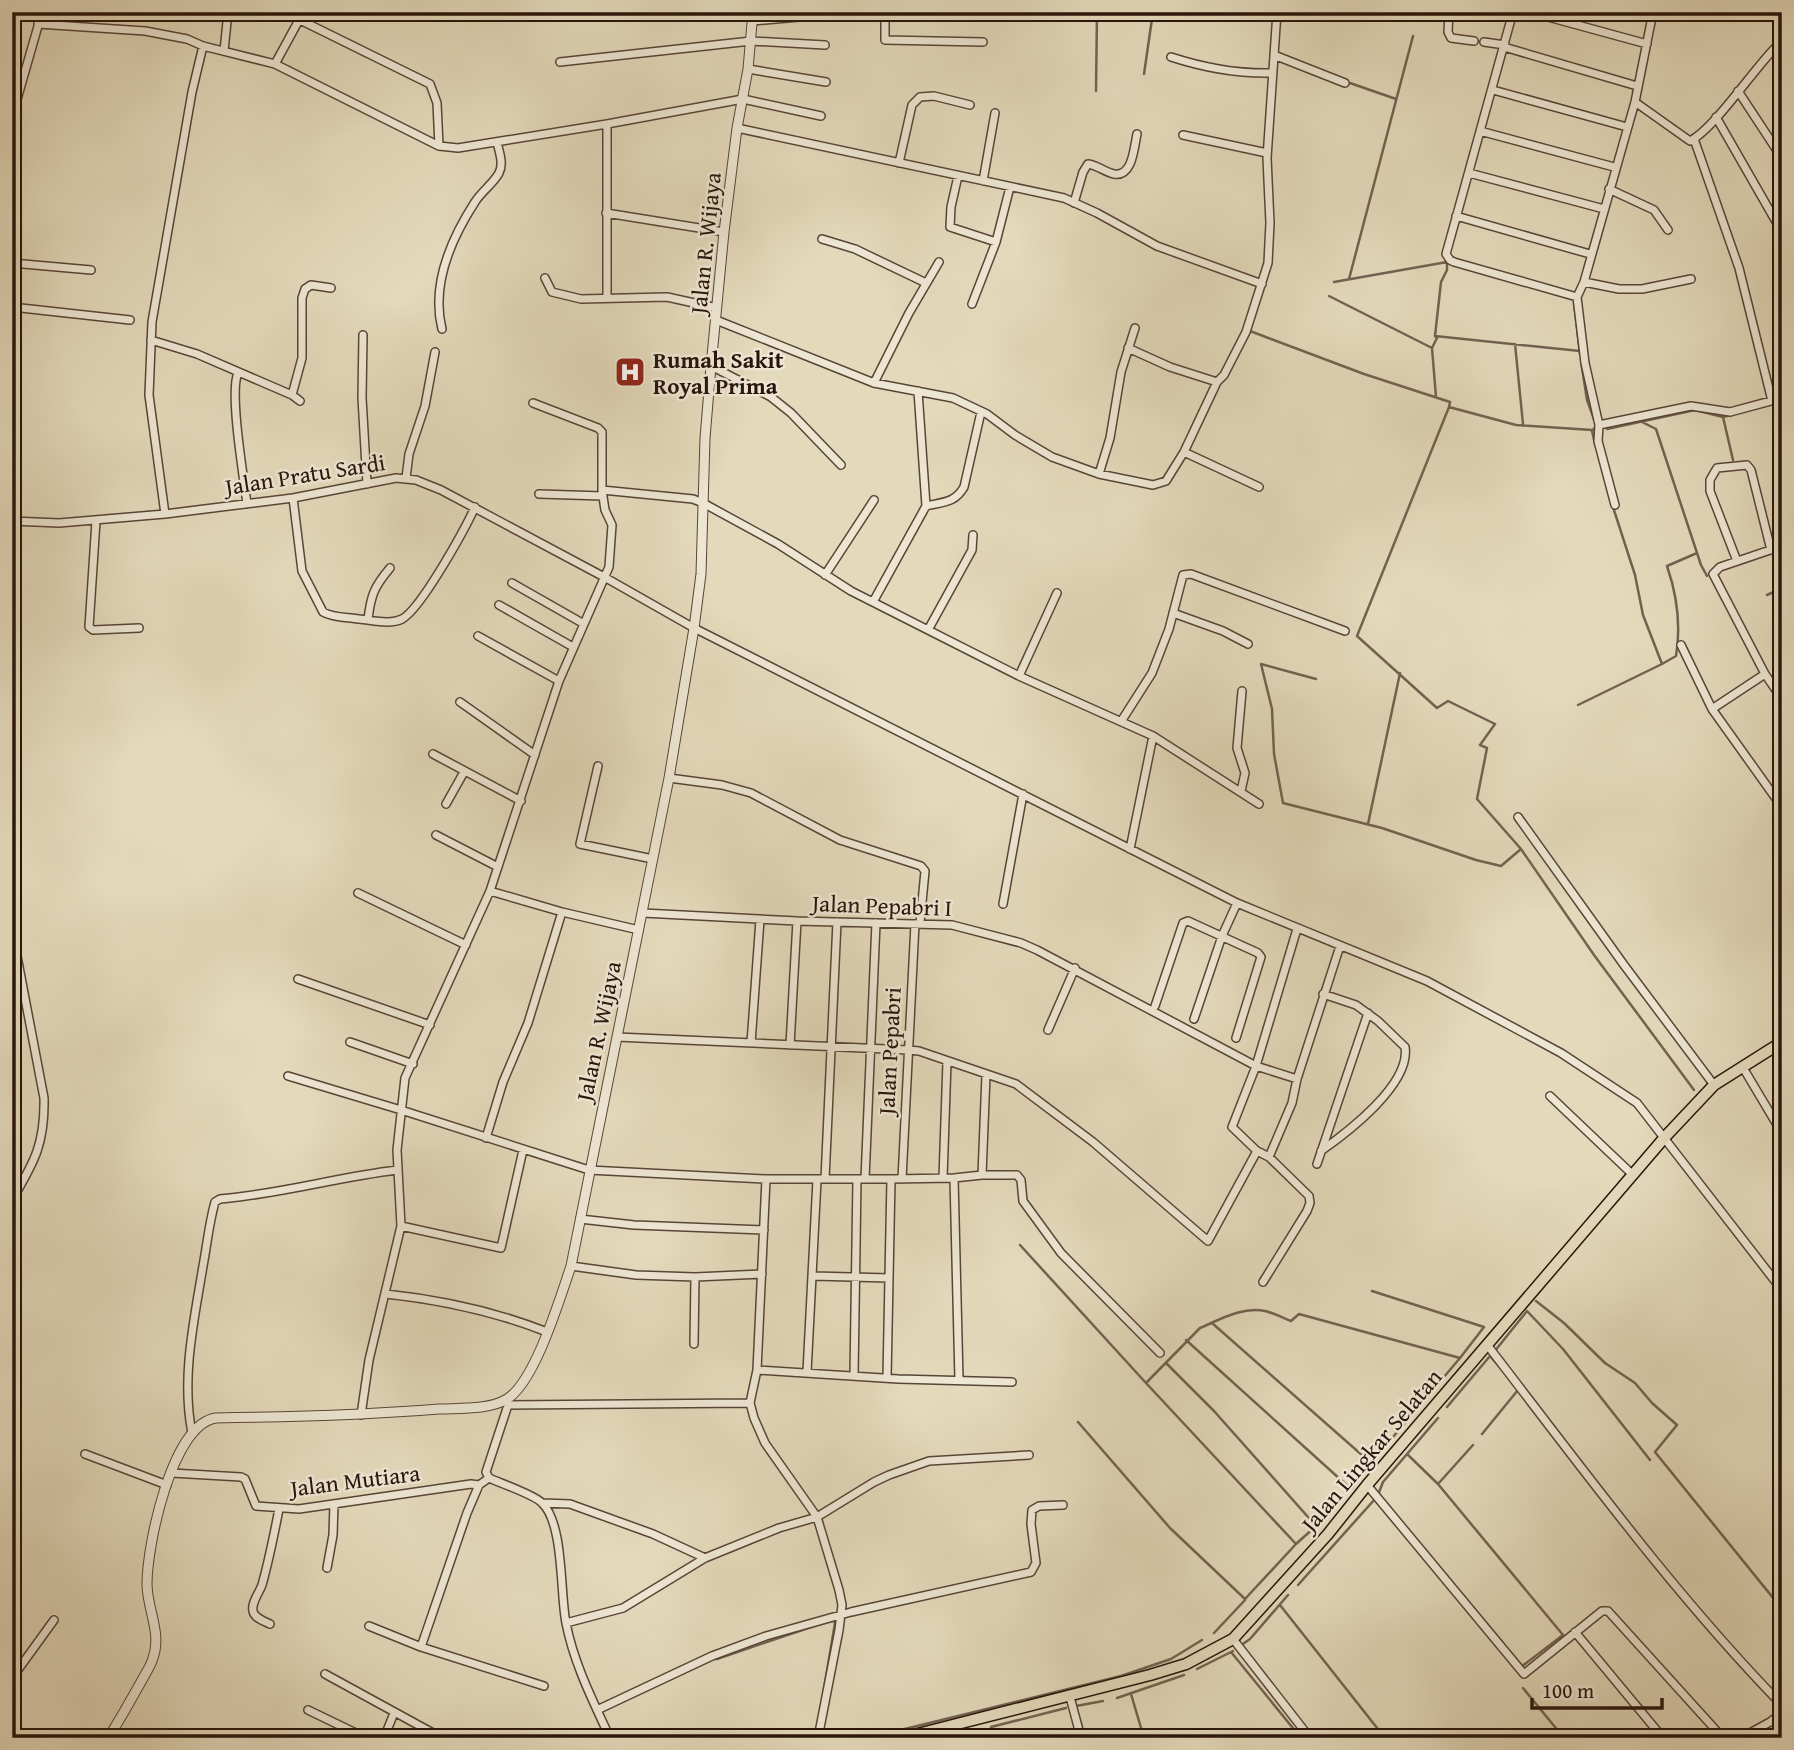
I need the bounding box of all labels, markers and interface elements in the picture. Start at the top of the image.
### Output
street label: Jalan R. Wijaya [681,170,729,318]
place label: Rumah Sakit Royal Prima [653,343,784,402]
hospital icon: Rumah Sakit Royal Prima [613,355,647,389]
street label: Jalan Pratu Sardi [220,445,387,503]
street label: Jalan Pepabri I [809,886,952,924]
street label: Jalan R. Wijaya [566,958,629,1107]
street label: Jalan Pepabri [869,986,909,1119]
street label: Jalan Lingkar Selatan [1291,1361,1449,1541]
street label: Jalan Mutiara [285,1456,422,1505]
scale bar [1532,1666,1661,1710]
text: 100 m [1542,1675,1594,1706]

